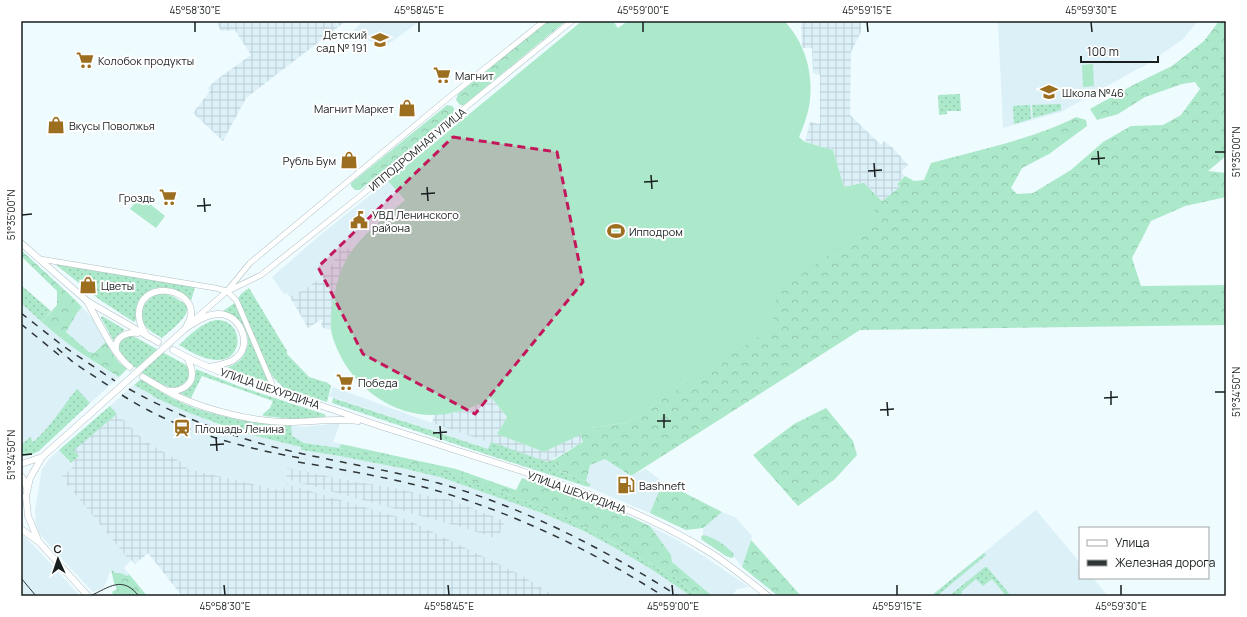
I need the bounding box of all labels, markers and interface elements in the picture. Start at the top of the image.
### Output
text: 45°58'30"E [169,3,221,17]
text: 45°58'45"E [394,3,444,17]
text: 45°59'00"E [617,3,669,17]
text: 45°59'15"E [842,3,892,17]
text: 45°59'30"E [1065,3,1117,17]
place label: Детский сад № 191 [316,27,367,55]
school or university icon: Детский сад № 191 [370,30,390,50]
scale bar [1081,38,1158,64]
text: 100 m [1087,43,1119,60]
supermarket icon: Колобок продукты [75,50,95,70]
place label: Колобок продукты [98,53,194,68]
supermarket icon: Магнит [432,65,452,85]
place label: Магнит [455,68,494,83]
school or university icon: Школа №46 [1039,82,1059,102]
place label: Школа №46 [1062,85,1124,100]
shop icon: Магнит Маркет [397,98,417,118]
place label: Магнит Маркет [314,101,394,116]
street label: ИППОДРОМНАЯ УЛИЦА [365,104,469,194]
shop icon: Вкусы Поволжья [46,115,66,135]
place label: Вкусы Поволжья [69,118,155,133]
text: 51°35'00"N [1229,127,1243,177]
shop icon: Рубль Бум [339,150,359,170]
place label: Рубль Бум [283,153,336,168]
supermarket icon: Гроздь [158,187,178,207]
text: 51°35'00"N [4,190,18,240]
place label: Гроздь [119,190,155,205]
place label: УВД Ленинского района [372,207,459,235]
public building icon: УВД Ленинского района [349,210,369,230]
sports icon: Ипподром [606,221,626,241]
place label: Ипподром [629,224,683,239]
shop icon: Цветы [78,275,98,295]
place label: Цветы [101,278,134,293]
street label: УЛИЦА ШЕХУРДИНА [218,364,322,412]
text: 51°34'50"N [1229,367,1243,417]
supermarket icon: Победа [335,372,355,392]
place label: Победа [358,375,398,390]
station icon: Площадь Ленина [172,418,192,438]
place label: Площадь Ленина [195,421,284,436]
text: 51°34'50"N [4,430,18,480]
street label: УЛИЦА ШЕХУРДИНА [525,467,629,517]
fuel station icon: Bashneft [616,475,636,495]
place label: Bashneft [639,478,685,493]
legend [1079,527,1209,579]
text: Улица [1115,534,1149,551]
north arrow [38,539,78,579]
text: С [53,541,62,556]
text: Железная дорога [1115,554,1215,571]
text: 45°58'30"E [199,599,251,613]
text: 45°58'45"E [424,599,474,613]
text: 45°59'00"E [647,599,699,613]
text: 45°59'15"E [872,599,922,613]
text: 45°59'30"E [1095,599,1147,613]

